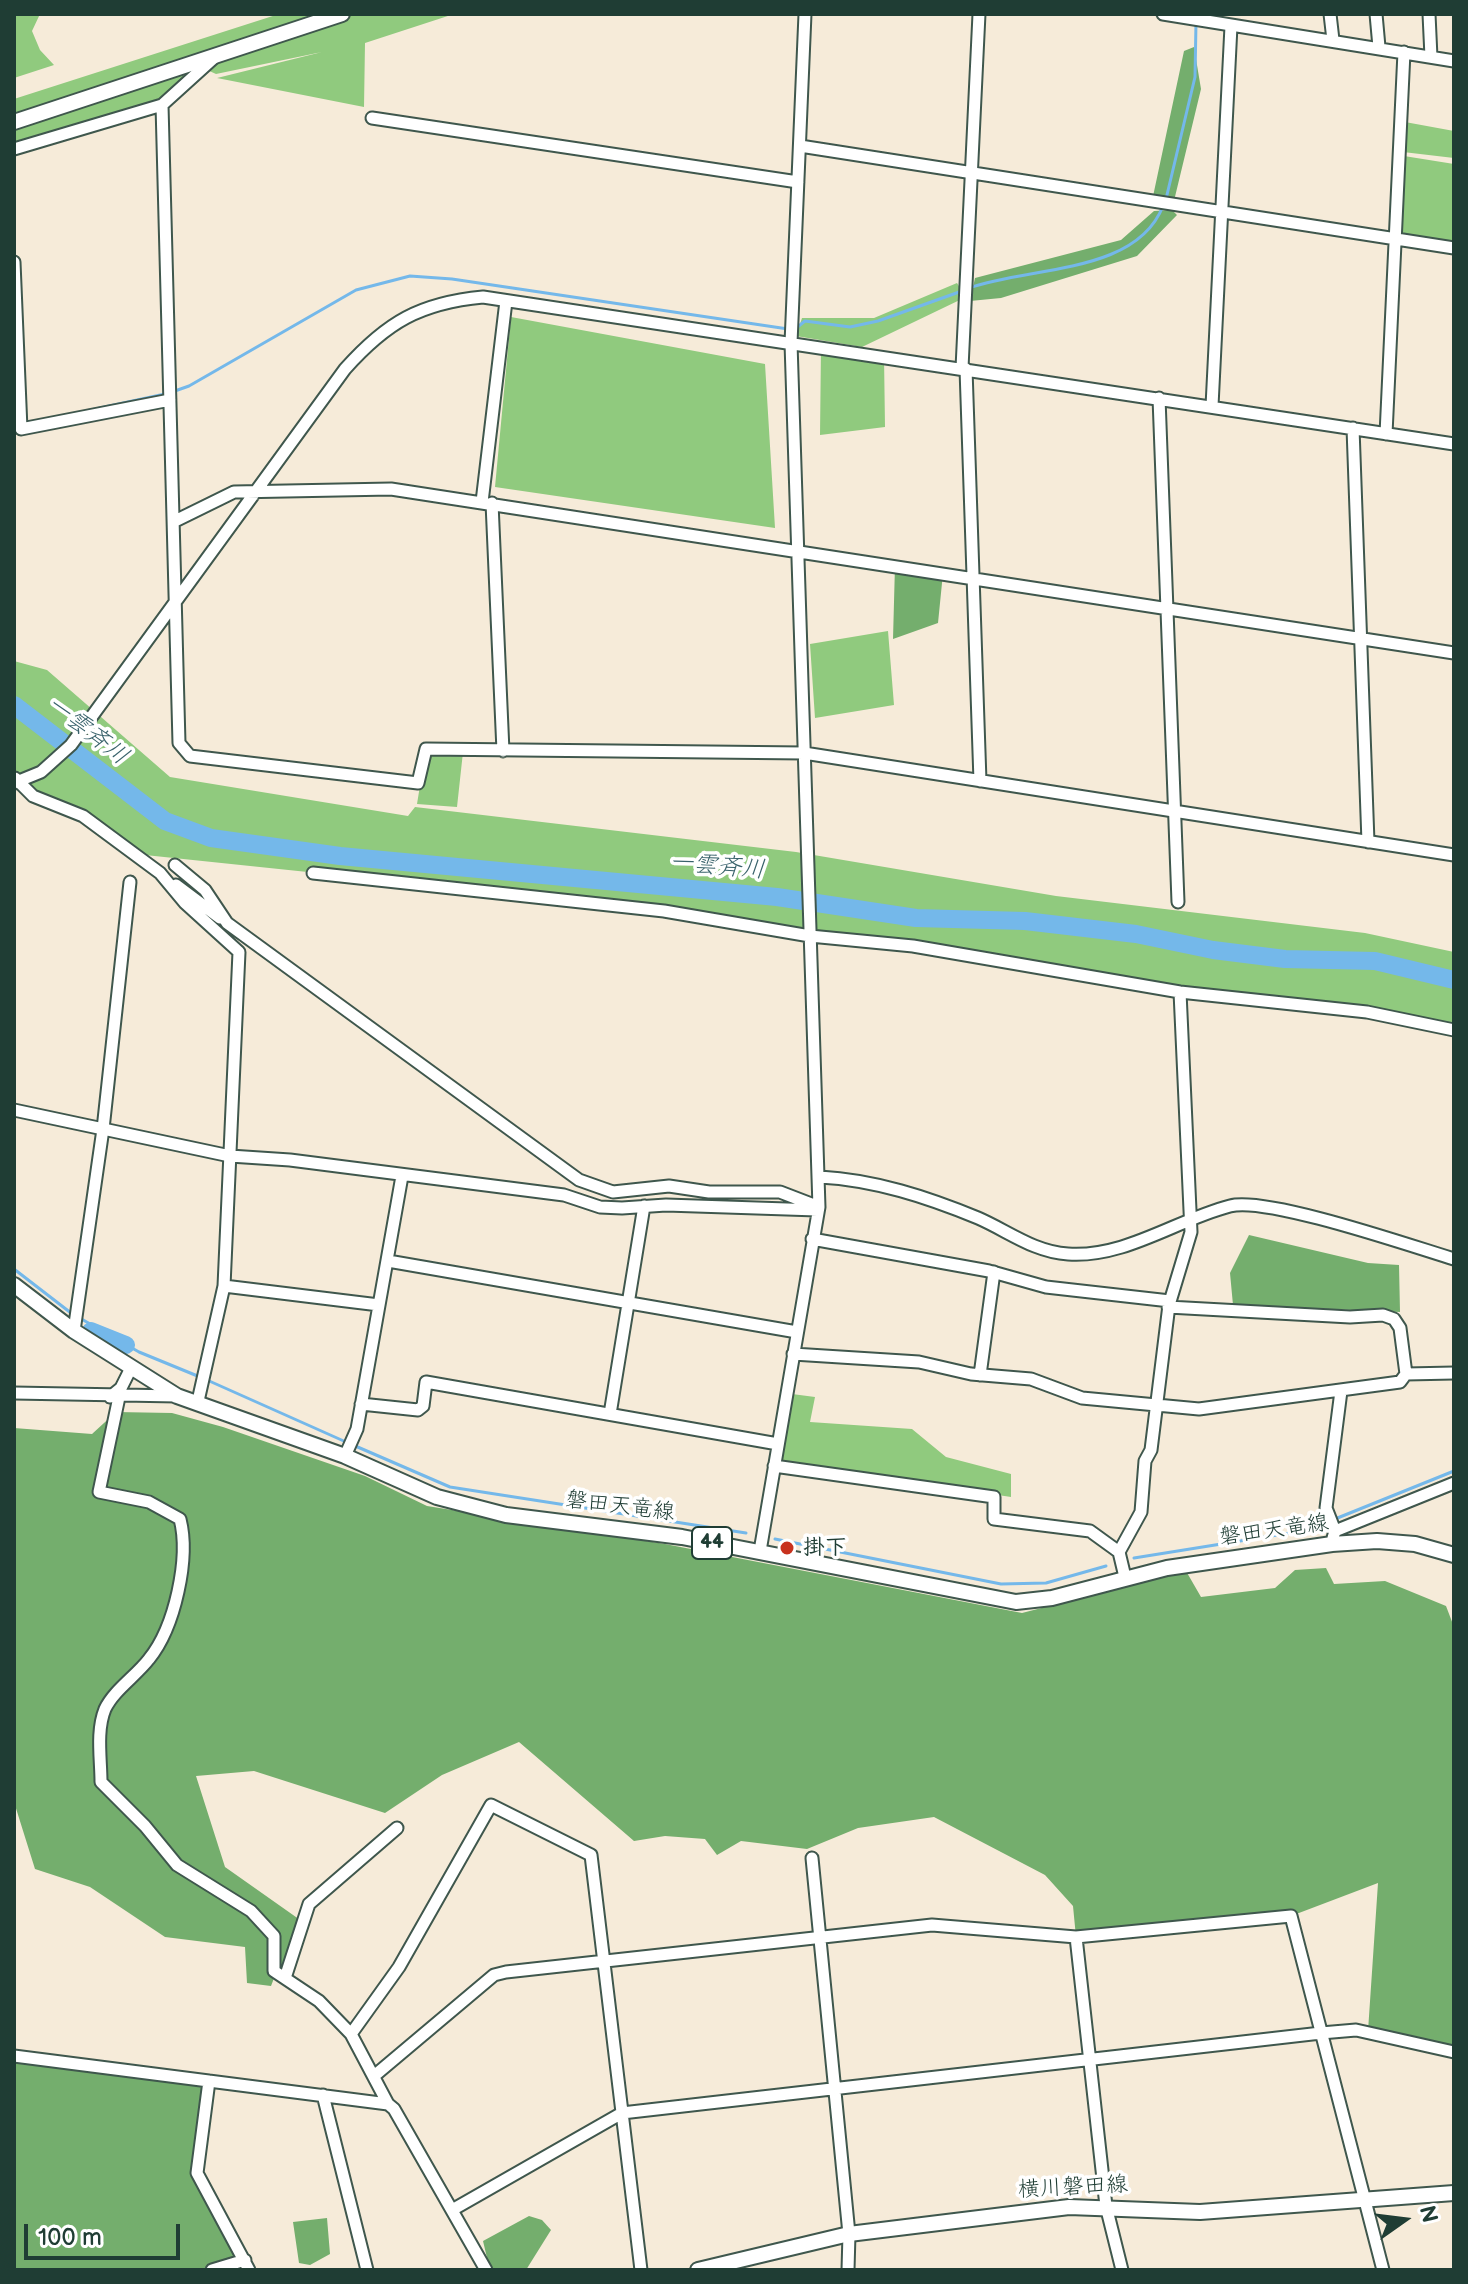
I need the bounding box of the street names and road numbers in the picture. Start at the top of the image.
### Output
street label: 磐田天竜線 [564,1487,676,1527]
street label: 磐田天竜線 [1218,1510,1330,1552]
road number: 44 [692,1527,732,1559]
street label: 横川磐田線 [1017,2172,1129,2204]

